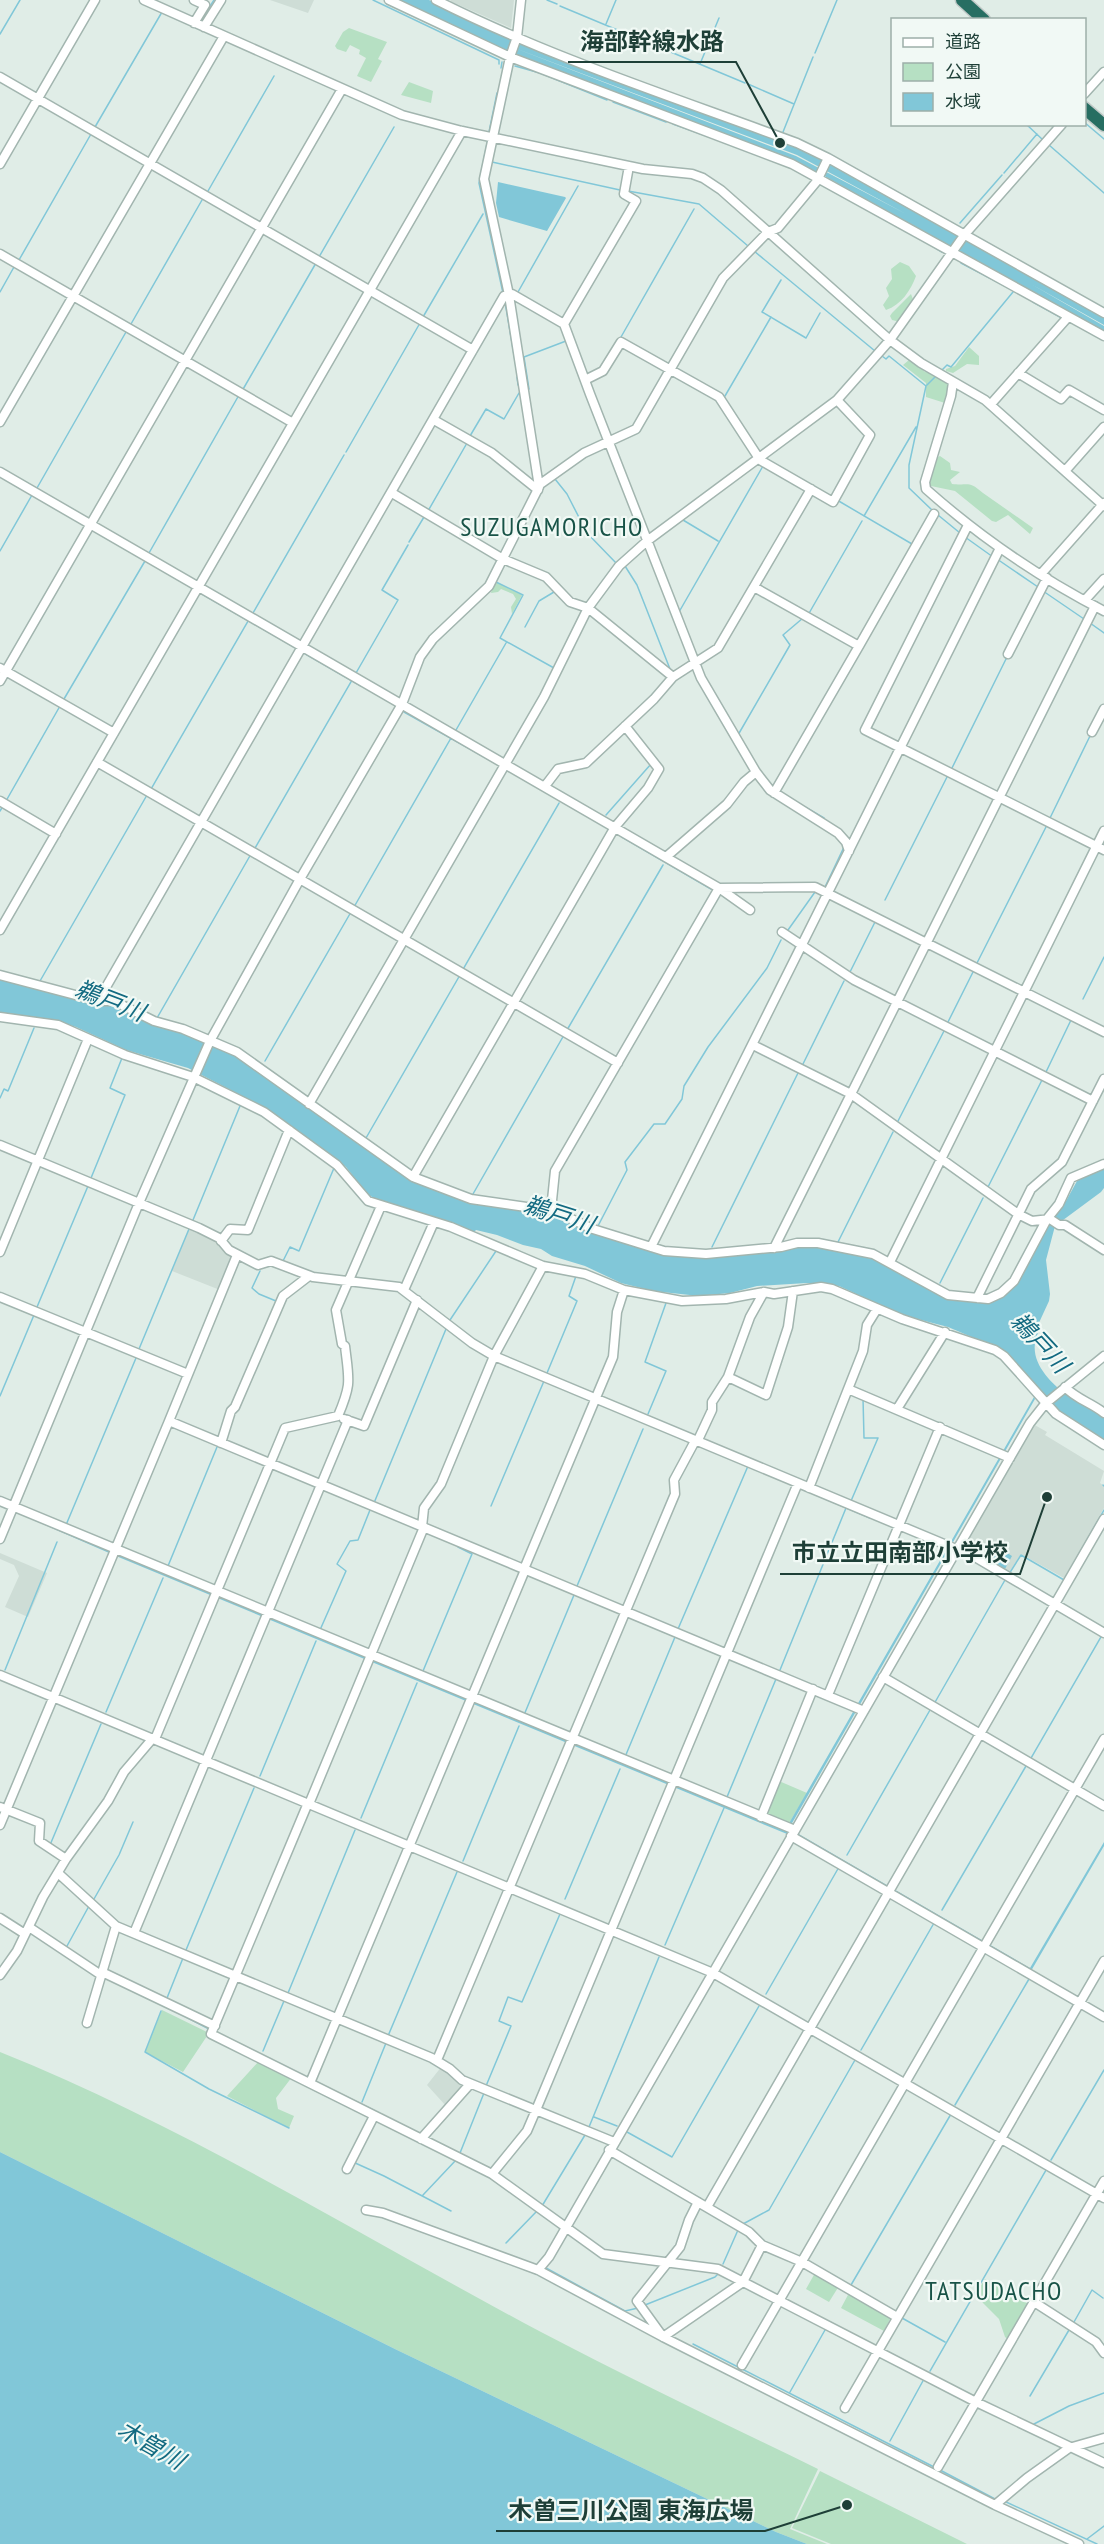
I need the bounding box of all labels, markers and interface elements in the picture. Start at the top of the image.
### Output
legend [891,18,1086,126]
callout: 海部幹線水路 [568,20,736,62]
text: 海部幹線水路 [580,26,724,57]
text: 道路 [945,30,981,53]
text: 公園 [945,60,981,83]
text: 水域 [945,90,981,113]
district label: SUZUGAMORICHO [460,510,644,543]
water label: 鵜戸川 [71,973,152,1029]
water label: 鵜戸川 [520,1189,601,1241]
water label: 鵜戸川 [1004,1306,1078,1382]
callout: 市立立田南部小学校 [780,1532,1020,1574]
text: 市立立田南部小学校 [792,1537,1008,1568]
district label: TATSUDACHO [925,2274,1063,2307]
water label: 木曽川 [112,2413,193,2477]
callout: 木曽三川公園 東海広場 [496,2489,765,2531]
text: 木曽三川公園 東海広場 [509,2495,753,2526]

